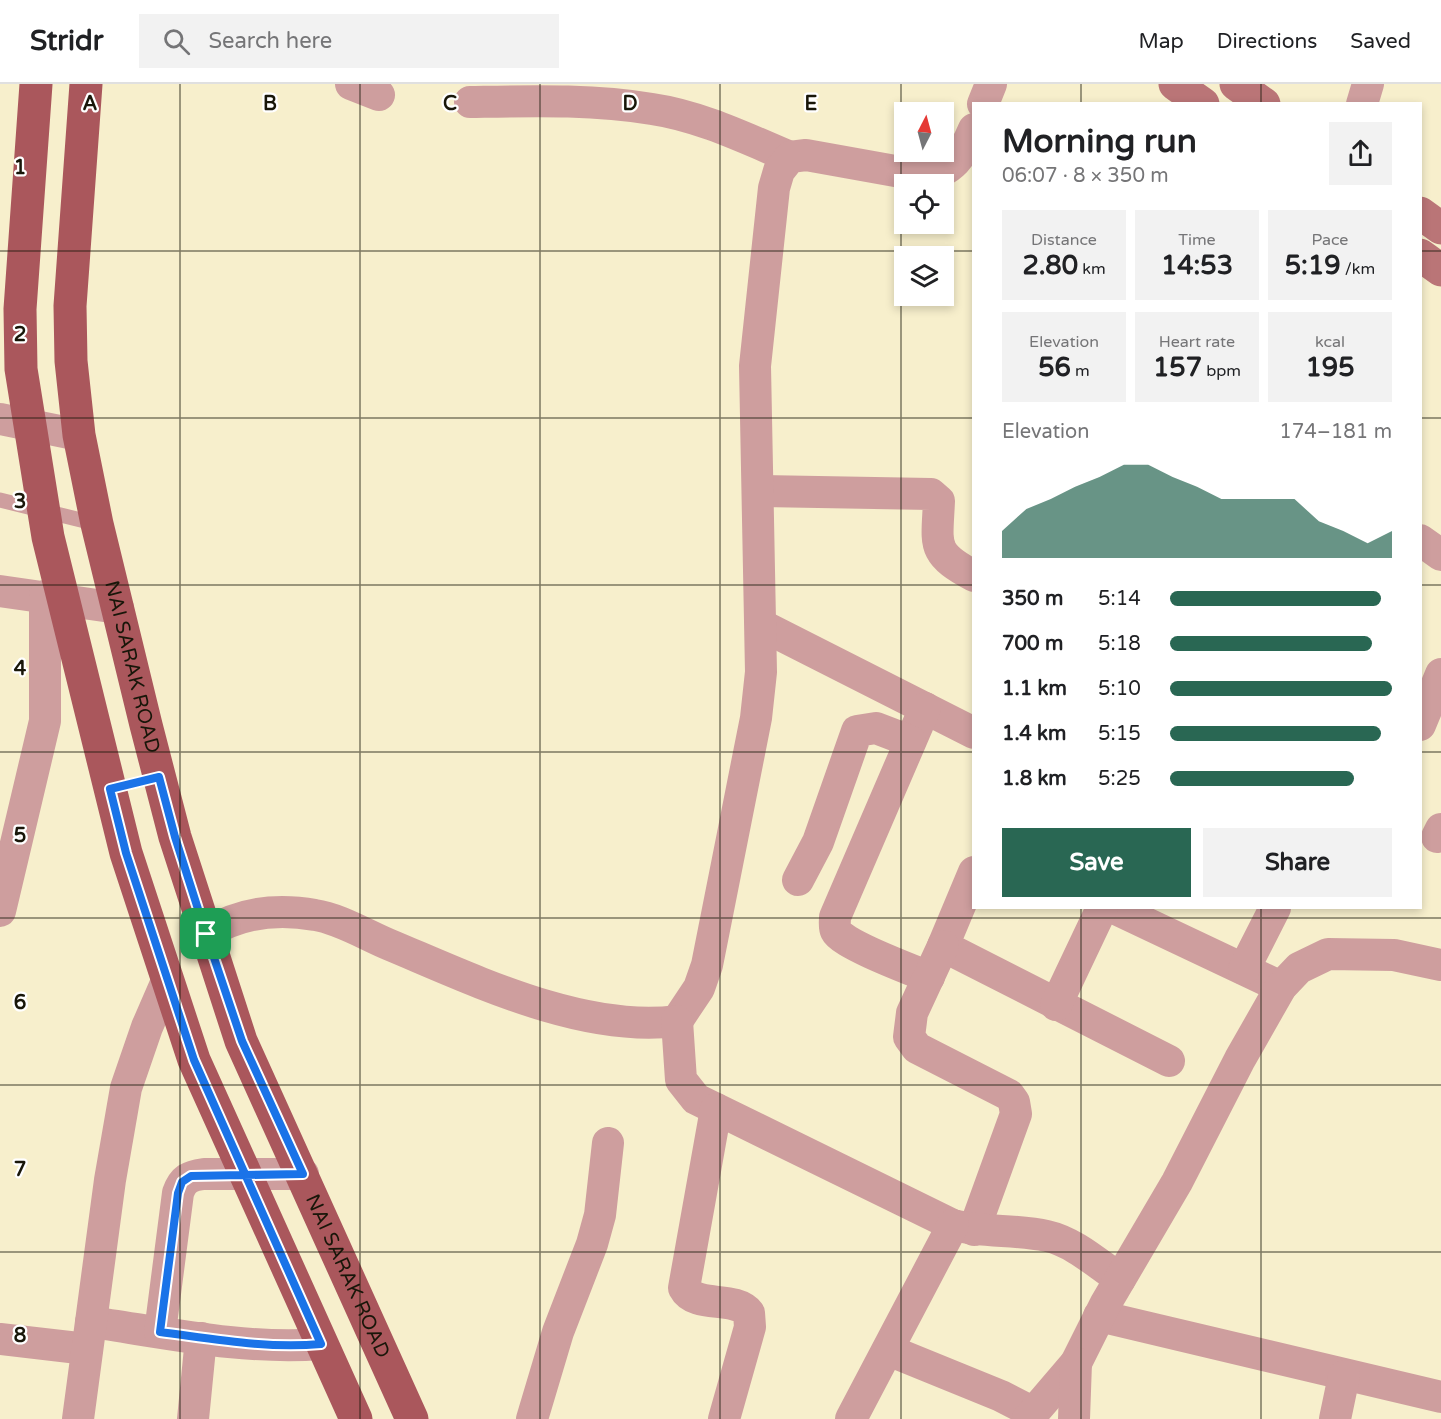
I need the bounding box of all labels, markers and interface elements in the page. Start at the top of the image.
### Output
search box [139,14,559,68]
text: Stridr [30,24,103,58]
icon: search [160,25,193,58]
text: Search here [208,28,332,54]
text: Map [1138,29,1184,54]
text: Directions [1217,29,1317,54]
text: Saved [1350,29,1411,54]
text: A [83,92,98,116]
text: B [263,92,277,116]
text: C [443,92,457,116]
text: D [622,92,638,116]
text: E [805,92,818,116]
north arrow [894,102,954,162]
map controls [894,102,954,306]
text: Morning run [1002,122,1197,161]
button: share [1329,122,1392,185]
text: 1 [14,156,26,180]
text: 06:07 · 8 × 350 m [1002,164,1169,188]
button: locate [894,174,954,234]
text: Distance [1031,230,1097,250]
text: Time [1178,230,1216,250]
text: Pace [1312,230,1348,250]
button: layers [894,246,954,306]
text: 2.80 [1022,250,1078,281]
text: 14:53 [1161,250,1233,281]
text: 5:19 [1285,250,1341,281]
text: km [1078,259,1106,279]
text: /km [1341,259,1375,279]
text: 2 [14,323,26,347]
text: Elevation [1029,332,1099,352]
text: Heart rate [1159,332,1235,352]
text: kcal [1315,332,1345,352]
text: 56 [1038,352,1071,383]
text: 157 [1153,352,1202,383]
text: 195 [1306,352,1354,383]
text: m [1071,361,1090,381]
text: bpm [1202,361,1241,381]
text: Elevation [1002,420,1089,444]
text: 174–181 m [1279,420,1392,444]
text: 3 [14,490,26,514]
street label: NAI SARAK ROAD [99,578,165,756]
text: 350 m [1002,587,1063,611]
text: 5:14 [1098,587,1141,611]
text: 700 m [1002,632,1063,656]
text: 5:18 [1098,632,1141,656]
text: 4 [14,657,27,681]
text: 1.1 km [1002,677,1067,701]
text: 5:10 [1098,677,1141,701]
text: 1.4 km [1002,722,1066,746]
text: 5:15 [1098,722,1141,746]
text: 1.8 km [1002,767,1067,791]
text: 5:25 [1098,767,1141,791]
text: 5 [14,824,26,848]
button: Save [1002,828,1191,897]
button: Share [1203,828,1392,897]
pin [180,908,231,959]
icon: arrive [189,917,222,950]
text: 6 [14,991,26,1015]
text: 7 [14,1158,26,1182]
street label: NAI SARAK ROAD [300,1191,395,1362]
text: 8 [14,1324,26,1348]

